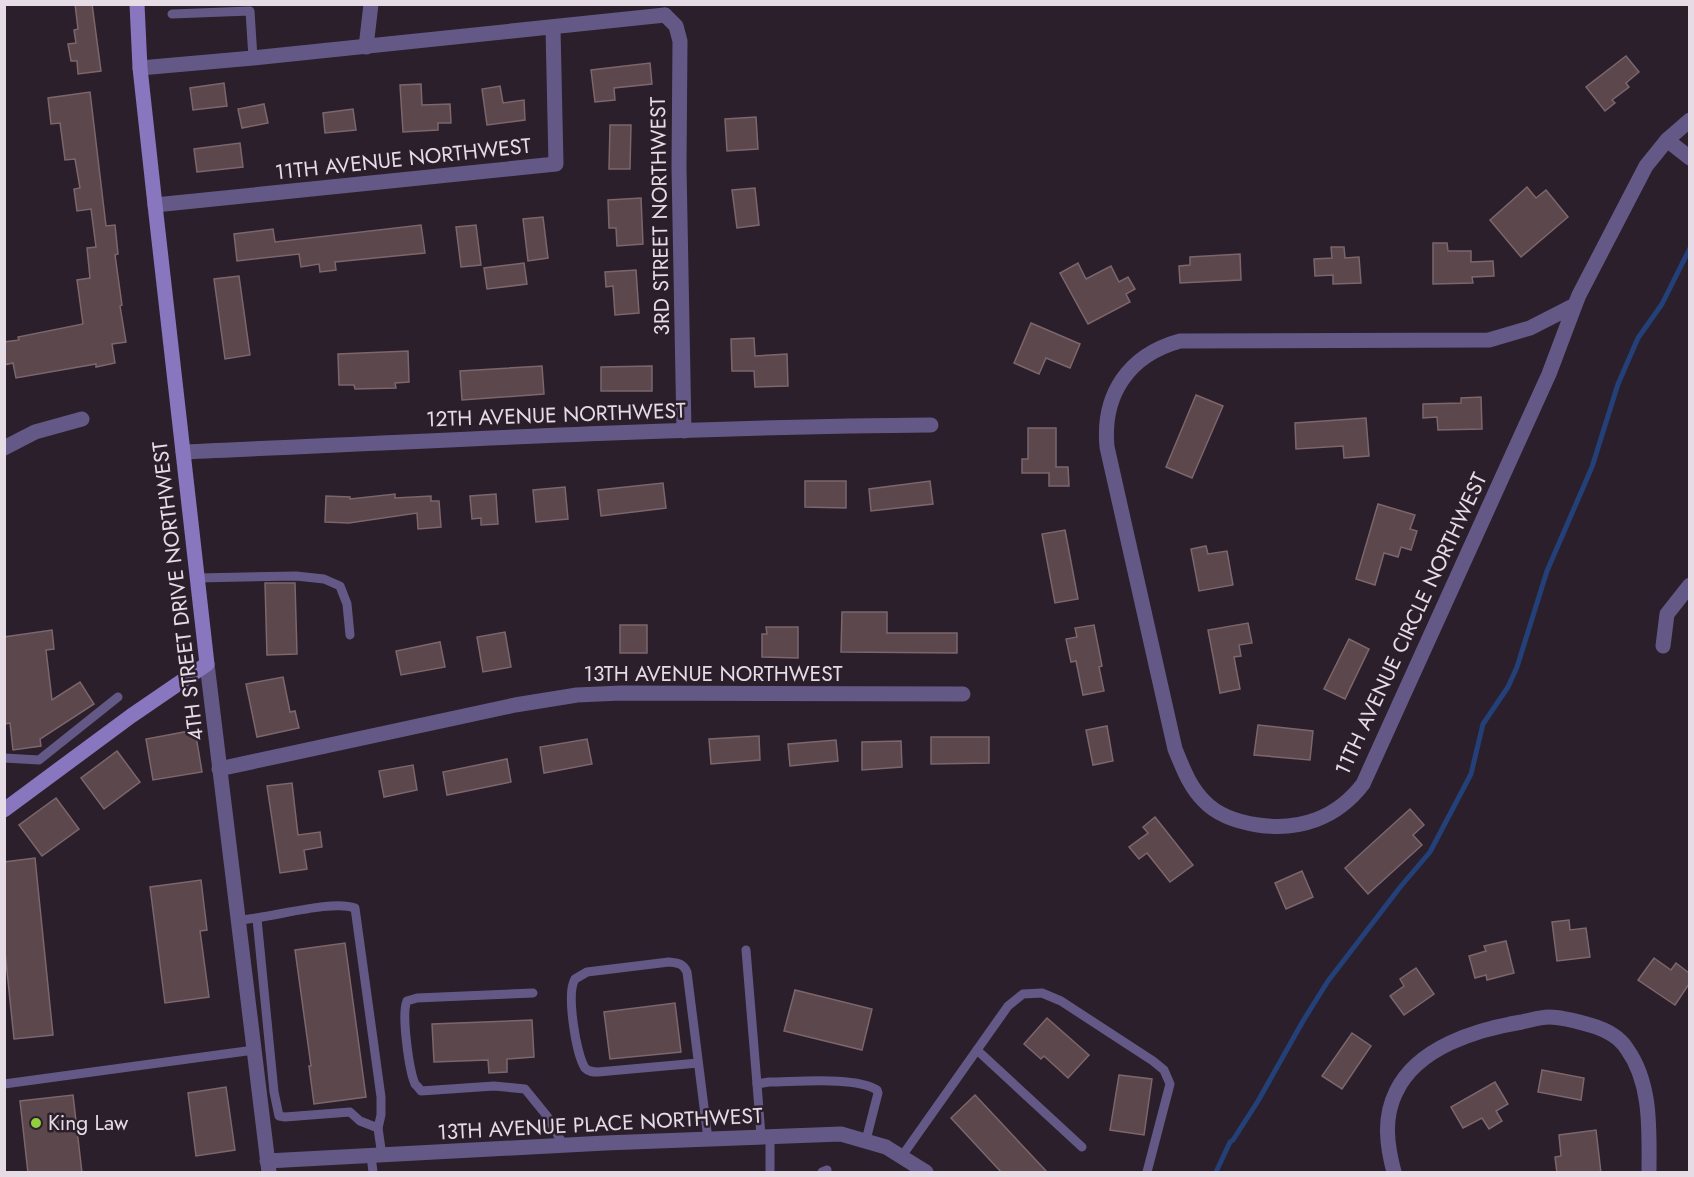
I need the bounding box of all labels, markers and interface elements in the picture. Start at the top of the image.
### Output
street label: 3RD STREET NORTHWEST [643,96,677,336]
street label: 11TH AVENUE NORTHWEST [273,131,533,187]
street label: 12TH AVENUE NORTHWEST [426,395,687,435]
street label: 4TH STREET DRIVE NORTHWEST [145,439,211,742]
street label: 11TH AVENUE CIRCLE NORTHWEST [1328,468,1495,780]
street label: 13TH AVENUE NORTHWEST [584,659,843,689]
street label: 13TH AVENUE PLACE NORTHWEST [436,1100,764,1148]
place label: King Law [48,1108,129,1138]
marker: King Law [29,1116,43,1130]

